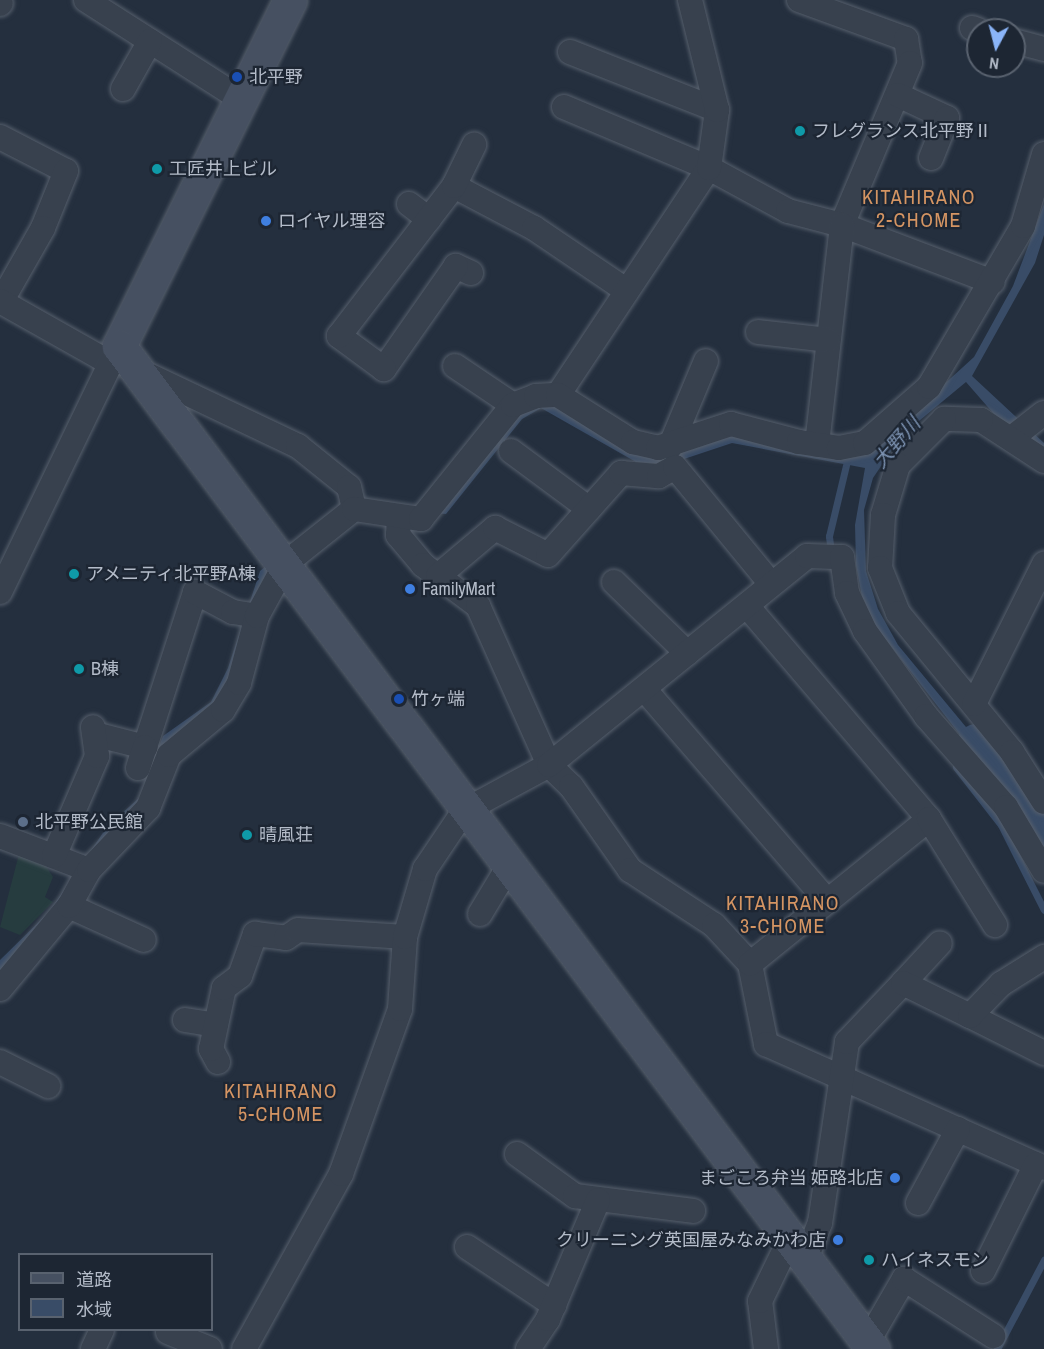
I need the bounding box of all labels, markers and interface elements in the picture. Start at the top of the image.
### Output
north arrow [966,18,1026,78]
text: N [988,52,1000,75]
place label: 北平野 [249,66,303,88]
marker: 北平野 [230,70,244,84]
place label: フレグランス北平野Ⅱ [812,120,992,142]
marker: フレグランス北平野Ⅱ [793,124,807,138]
place label: 工匠井上ビル [169,158,277,180]
marker: 工匠井上ビル [150,162,164,176]
district label: KITAHIRANO 2-CHOME [862,185,976,232]
place label: ロイヤル理容 [278,210,386,232]
marker: ロイヤル理容 [259,214,273,228]
water label: 大野川 [867,411,925,473]
place label: アメニティ北平野A棟 [86,563,258,585]
marker: アメニティ北平野A棟 [67,567,81,581]
place label: FamilyMart [422,578,495,600]
marker: FamilyMart [403,582,417,596]
place label: B棟 [91,658,119,680]
marker: B棟 [72,662,86,676]
place label: 竹ヶ端 [411,688,465,710]
marker: 竹ヶ端 [392,692,406,706]
place label: 北平野公民館 [35,811,143,833]
marker: 北平野公民館 [16,815,30,829]
place label: 晴風荘 [259,824,313,846]
marker: 晴風荘 [240,828,254,842]
district label: KITAHIRANO 3-CHOME [726,891,840,938]
district label: KITAHIRANO 5-CHOME [224,1079,338,1126]
place label: まごころ弁当 姫路北店 [699,1167,883,1189]
marker: まごころ弁当 姫路北店 [888,1171,902,1185]
place label: クリーニング英国屋みなみかわ店 [556,1229,826,1251]
marker: クリーニング英国屋みなみかわ店 [831,1233,845,1247]
place label: ハイネスモン [881,1249,989,1271]
legend [18,1253,213,1331]
marker: ハイネスモン [862,1253,876,1267]
text: 道路 [76,1267,112,1292]
text: 水域 [76,1297,112,1322]

